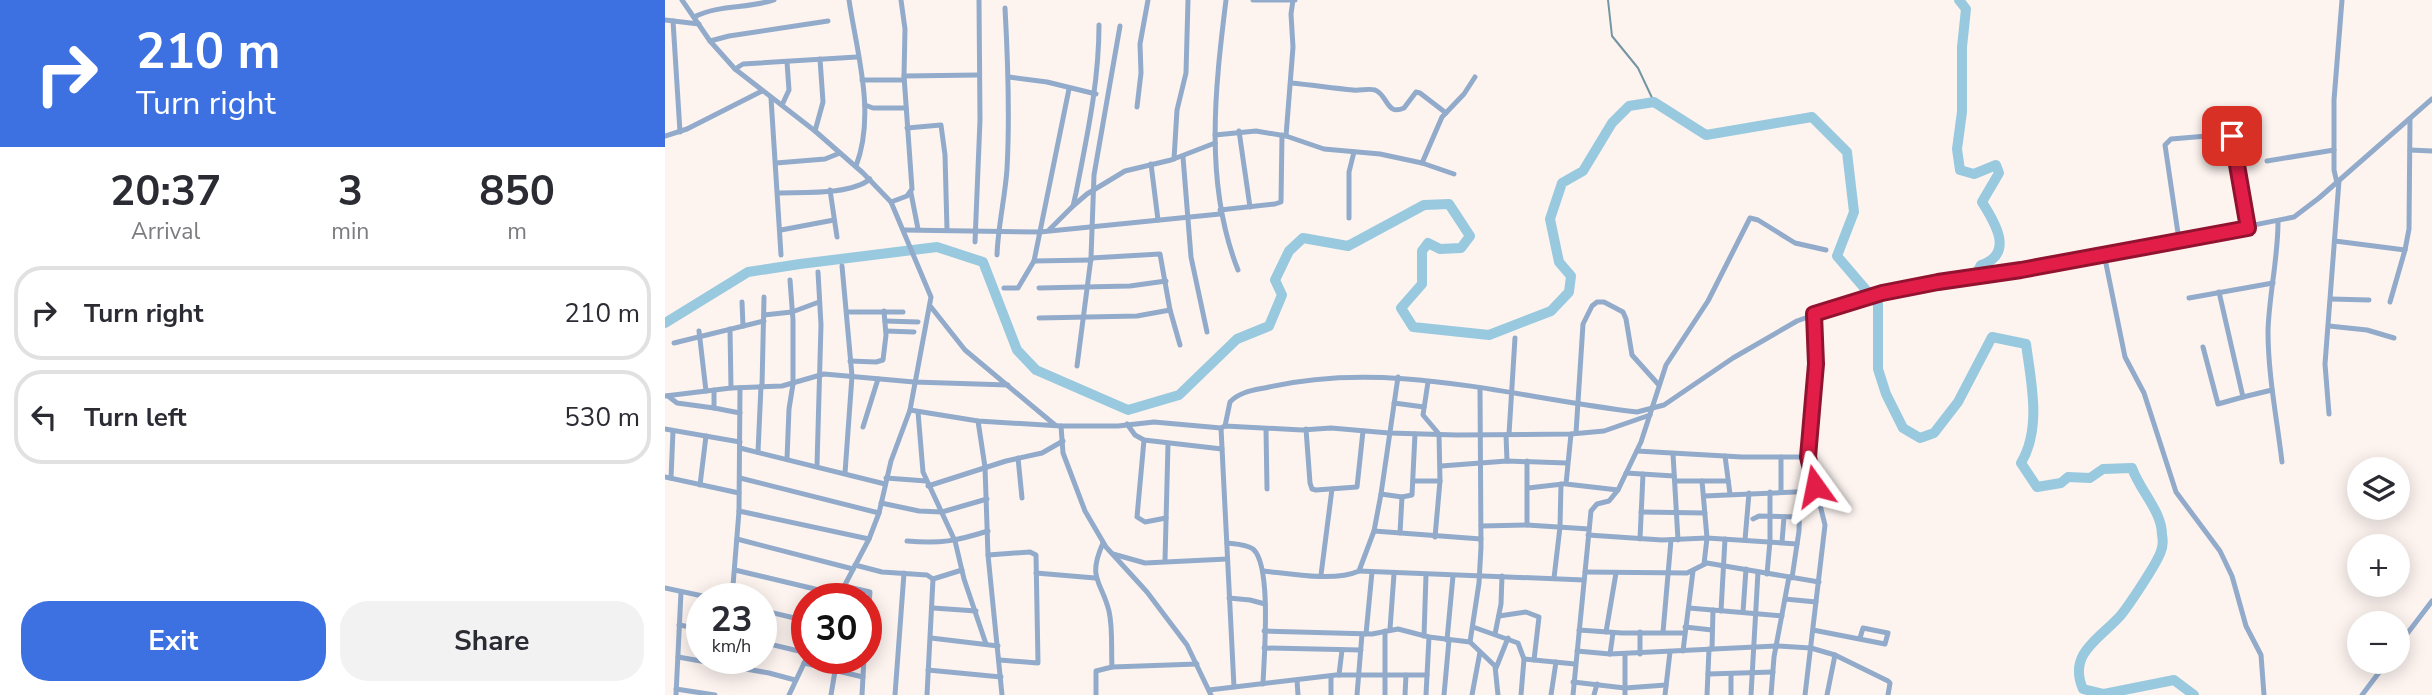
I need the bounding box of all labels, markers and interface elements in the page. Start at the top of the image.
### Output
text: 210 m [136,18,280,85]
icon: right [21,28,112,119]
text: Turn right [136,82,276,125]
pin [2202,106,2262,166]
icon: arrive [2213,117,2251,155]
text: 20:37 [110,163,221,220]
text: 3 [338,163,363,220]
text: 850 [479,163,555,220]
text: Arrival [131,216,200,247]
text: min [331,216,369,247]
text: m [507,216,527,247]
icon: right [25,294,63,332]
text: Turn right [84,296,203,331]
text: 210 m [564,296,640,331]
icon: left [25,398,63,436]
text: Turn left [84,400,187,435]
text: 530 m [564,400,640,435]
position arrow [1778,449,1852,523]
map controls [2347,457,2410,674]
button: layers [2347,457,2410,520]
button: + [2347,534,2410,597]
speed limit sign: 30 [791,583,882,674]
text: 23 [710,596,753,643]
button: Exit [21,601,326,681]
button: Share [340,601,644,681]
button: − [2347,611,2410,674]
text: km/h [712,634,751,658]

